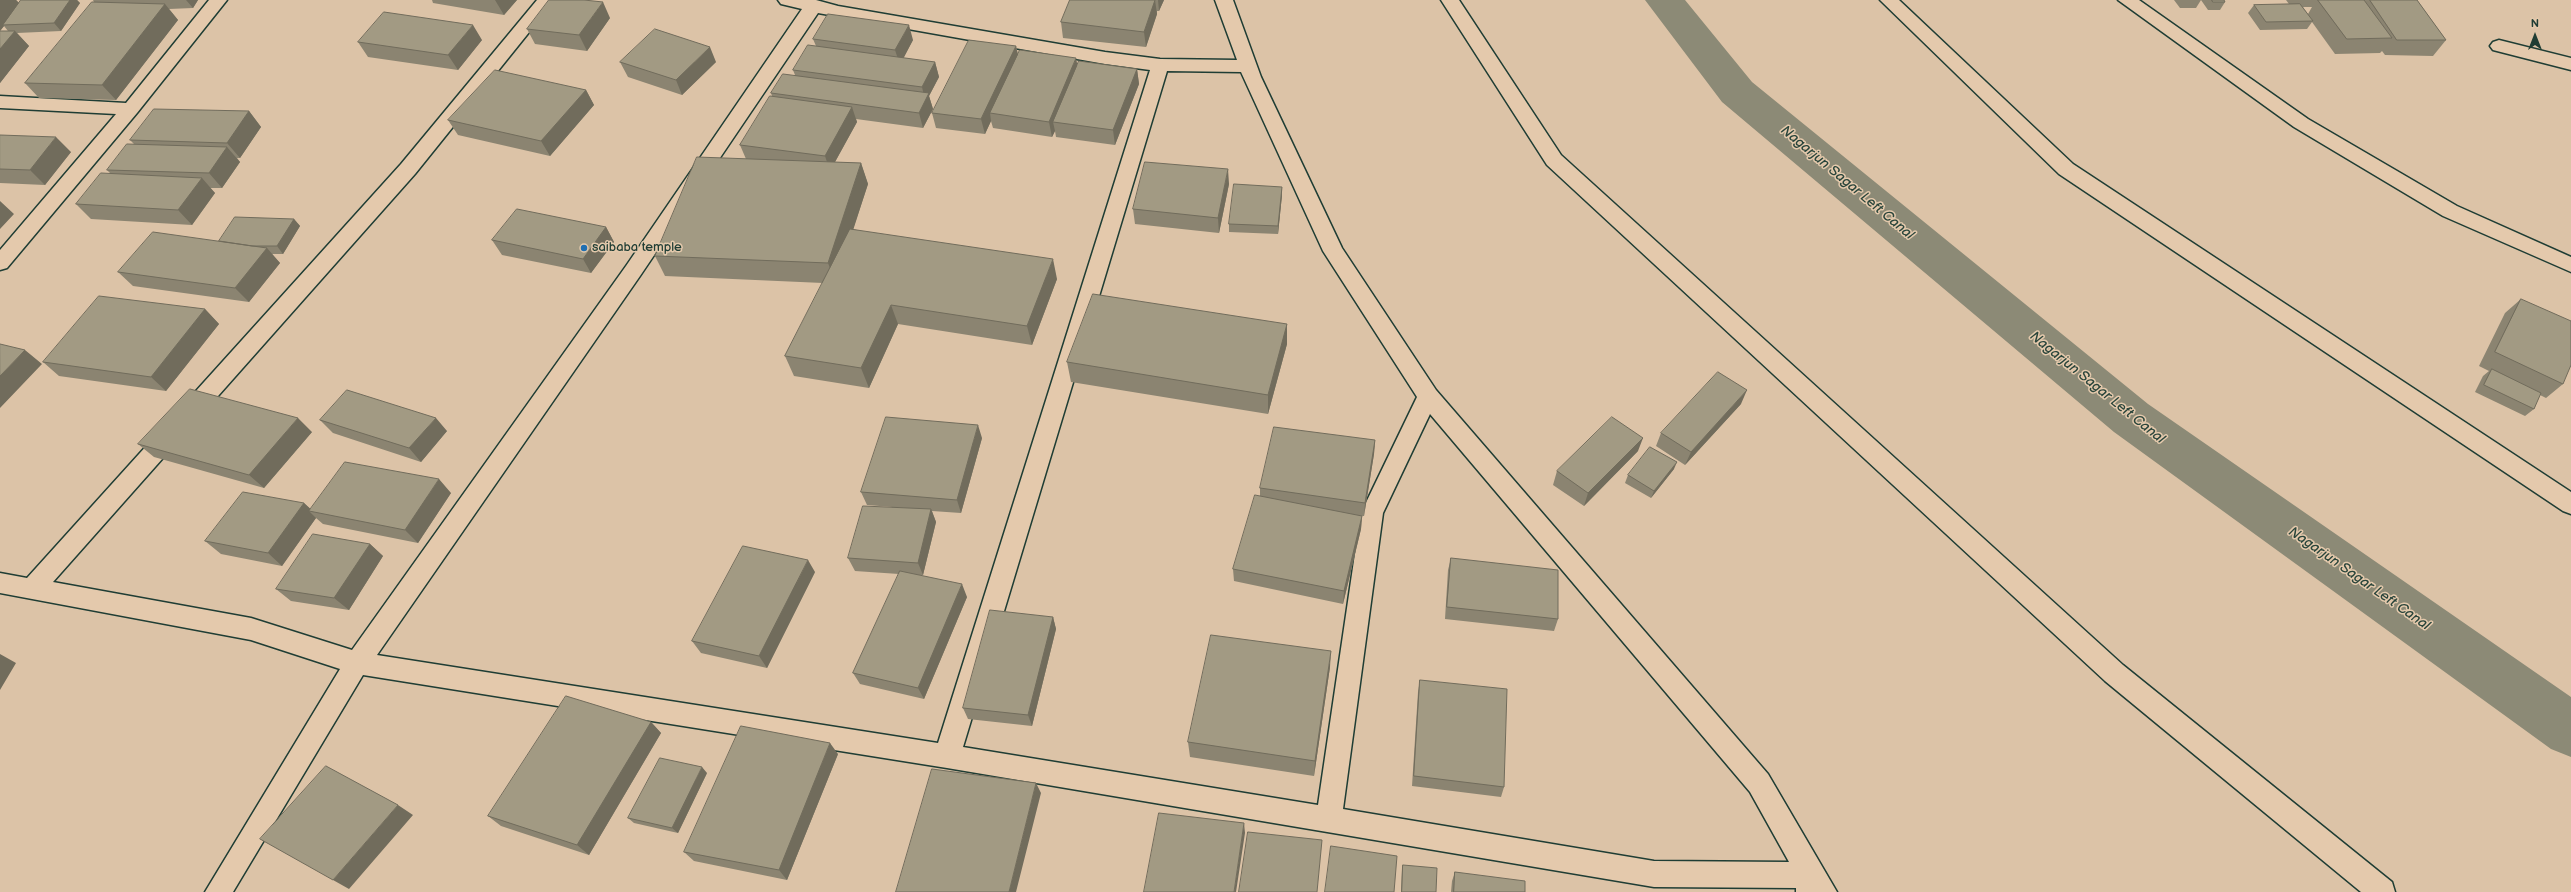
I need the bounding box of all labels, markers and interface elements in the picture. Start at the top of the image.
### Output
north arrow [2515,16,2555,56]
text: N [2531,17,2539,30]
water label: Nagarjun Sagar Left Canal [1777,122,1917,244]
place label: saibaba temple [592,240,682,256]
marker: saibaba temple [579,243,589,253]
water label: Nagarjun Sagar Left Canal [2026,328,2168,448]
water label: Nagarjun Sagar Left Canal [2285,524,2433,634]

